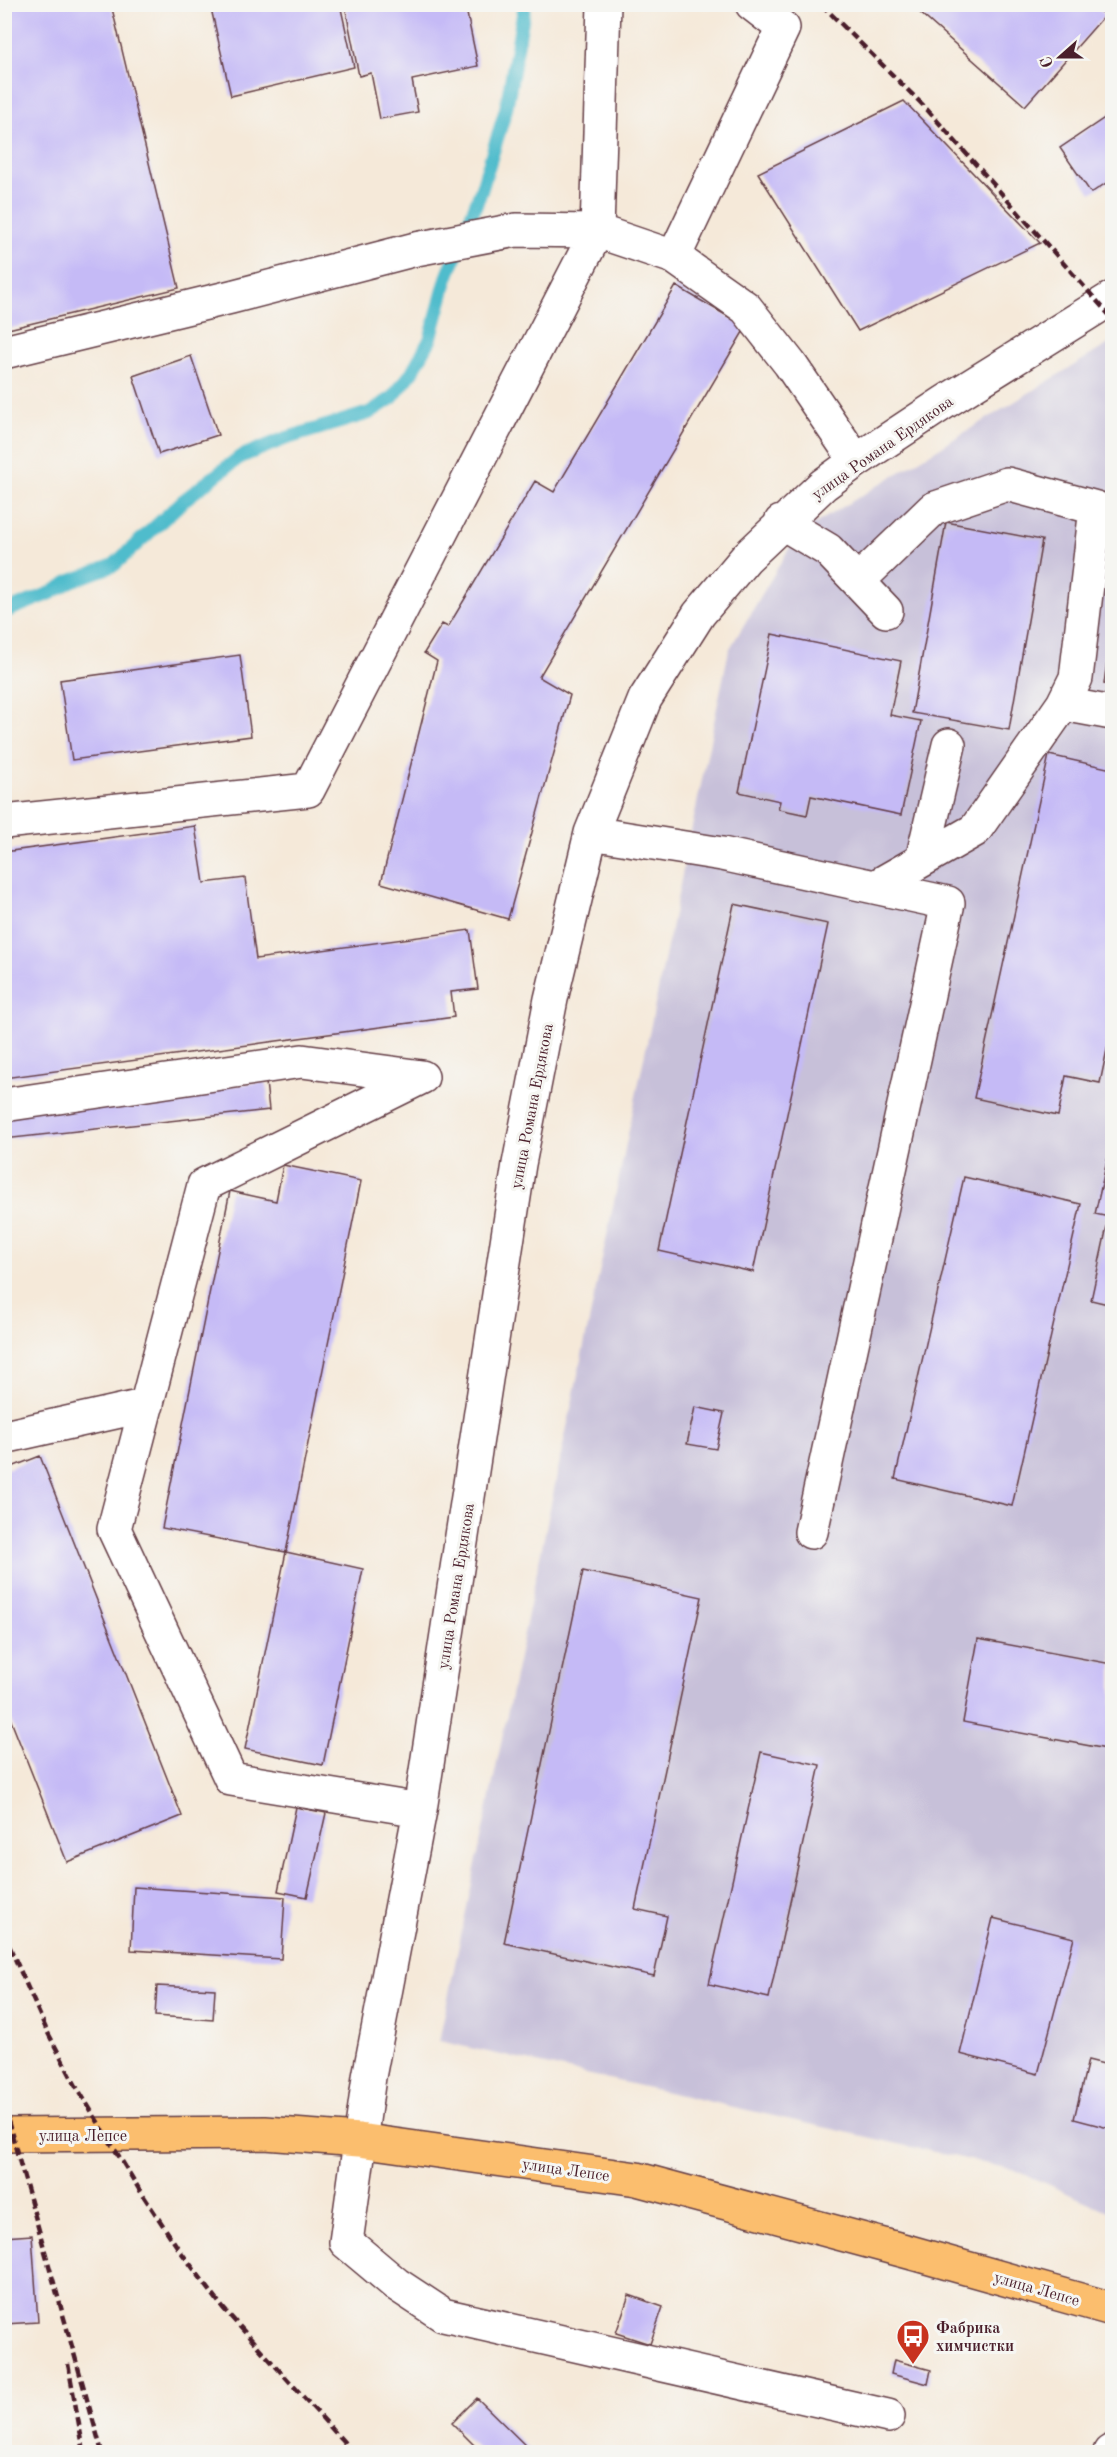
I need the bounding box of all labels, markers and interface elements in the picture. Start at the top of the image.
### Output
north arrow [1030,27,1090,87]
text: С [1039,54,1057,69]
street label: улица Романа Ердякова [810,394,957,503]
street label: улица Романа Ердякова [509,1022,557,1190]
street label: улица Романа Ердякова [436,1502,478,1671]
street label: улица Лепсе [39,2129,127,2145]
street label: улица Лепсе [521,2157,611,2185]
street label: улица Лепсе [992,2270,1081,2310]
bus stop icon: Фабрика химчистки [895,2318,931,2365]
place label: Фабрика химчистки [936,2321,1014,2355]

